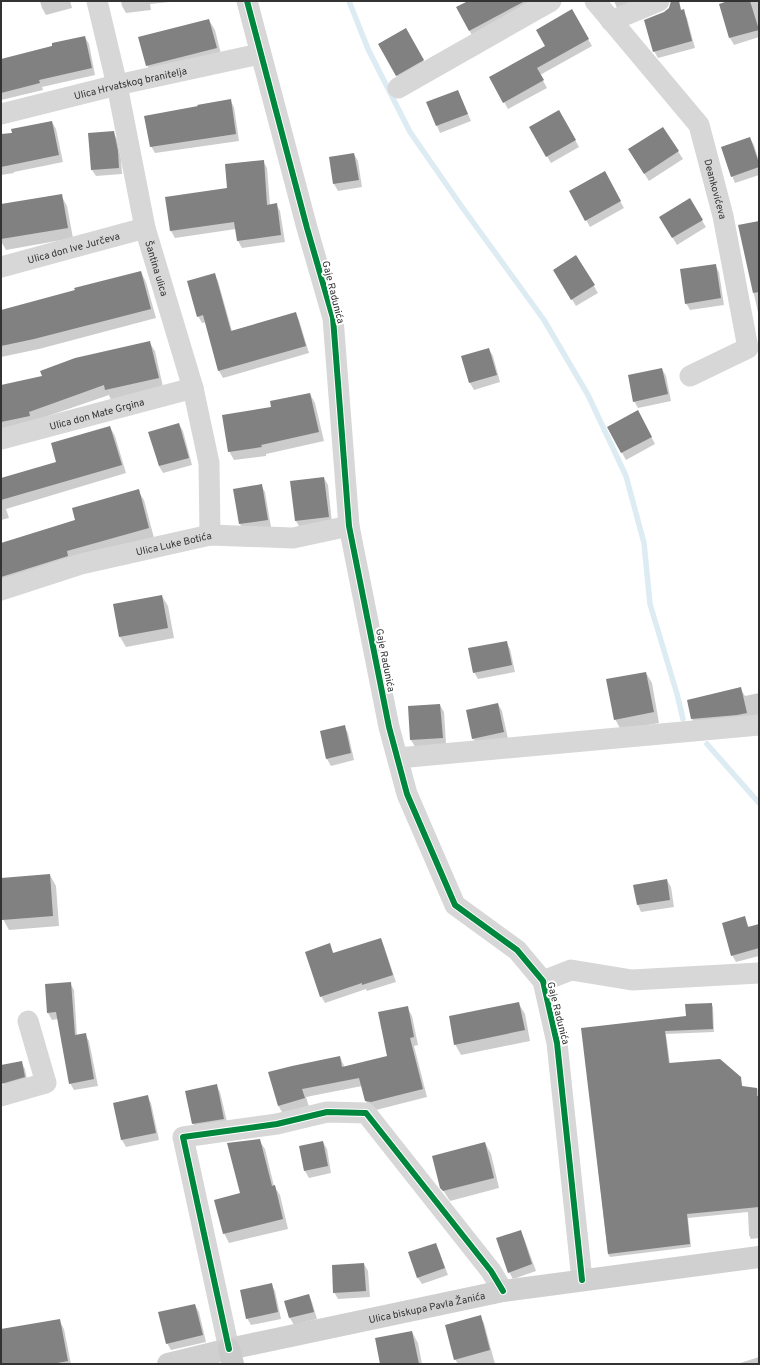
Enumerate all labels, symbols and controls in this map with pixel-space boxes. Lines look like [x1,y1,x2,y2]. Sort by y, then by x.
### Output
street label: Ulica Hrvatskog branitelja [73,65,188,104]
street label: Deankovićeva [700,158,728,220]
street label: Ulica don Ive Jurčeva [26,230,121,268]
street label: Šantina ulica [141,239,170,298]
street label: Gaje Radunića [318,260,347,325]
street label: Ulica don Mate Grgina [48,396,146,434]
street label: Ulica Luke Botića [135,530,213,559]
street label: Gaje Radunića [372,627,397,693]
street label: Gaje Radunića [543,981,572,1046]
street label: Ulica biskupa Pavla Žanića [368,1290,487,1327]

